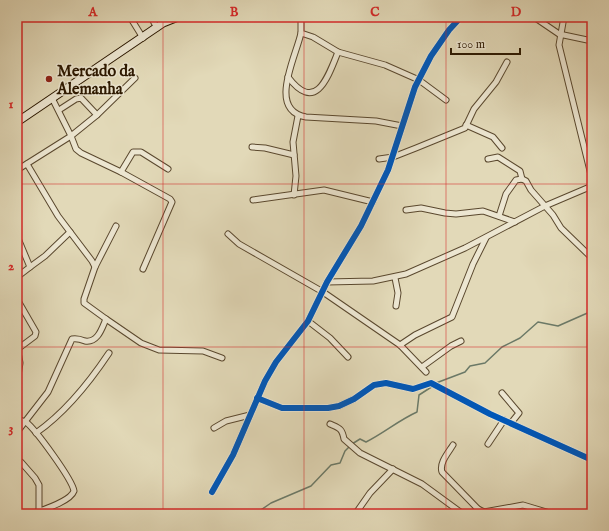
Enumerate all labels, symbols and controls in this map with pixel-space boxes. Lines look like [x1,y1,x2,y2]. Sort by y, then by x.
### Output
text: A [88,4,99,21]
text: B [230,4,239,21]
text: C [370,4,380,21]
text: D [511,4,522,21]
scale bar [451,30,520,56]
text: 100 m [457,37,485,52]
place label: Mercado da Alemanha [56,62,136,100]
marker: Mercado da Alemanha [44,74,54,84]
text: 1 [9,96,14,113]
text: 2 [8,258,14,275]
text: 3 [9,420,14,437]

